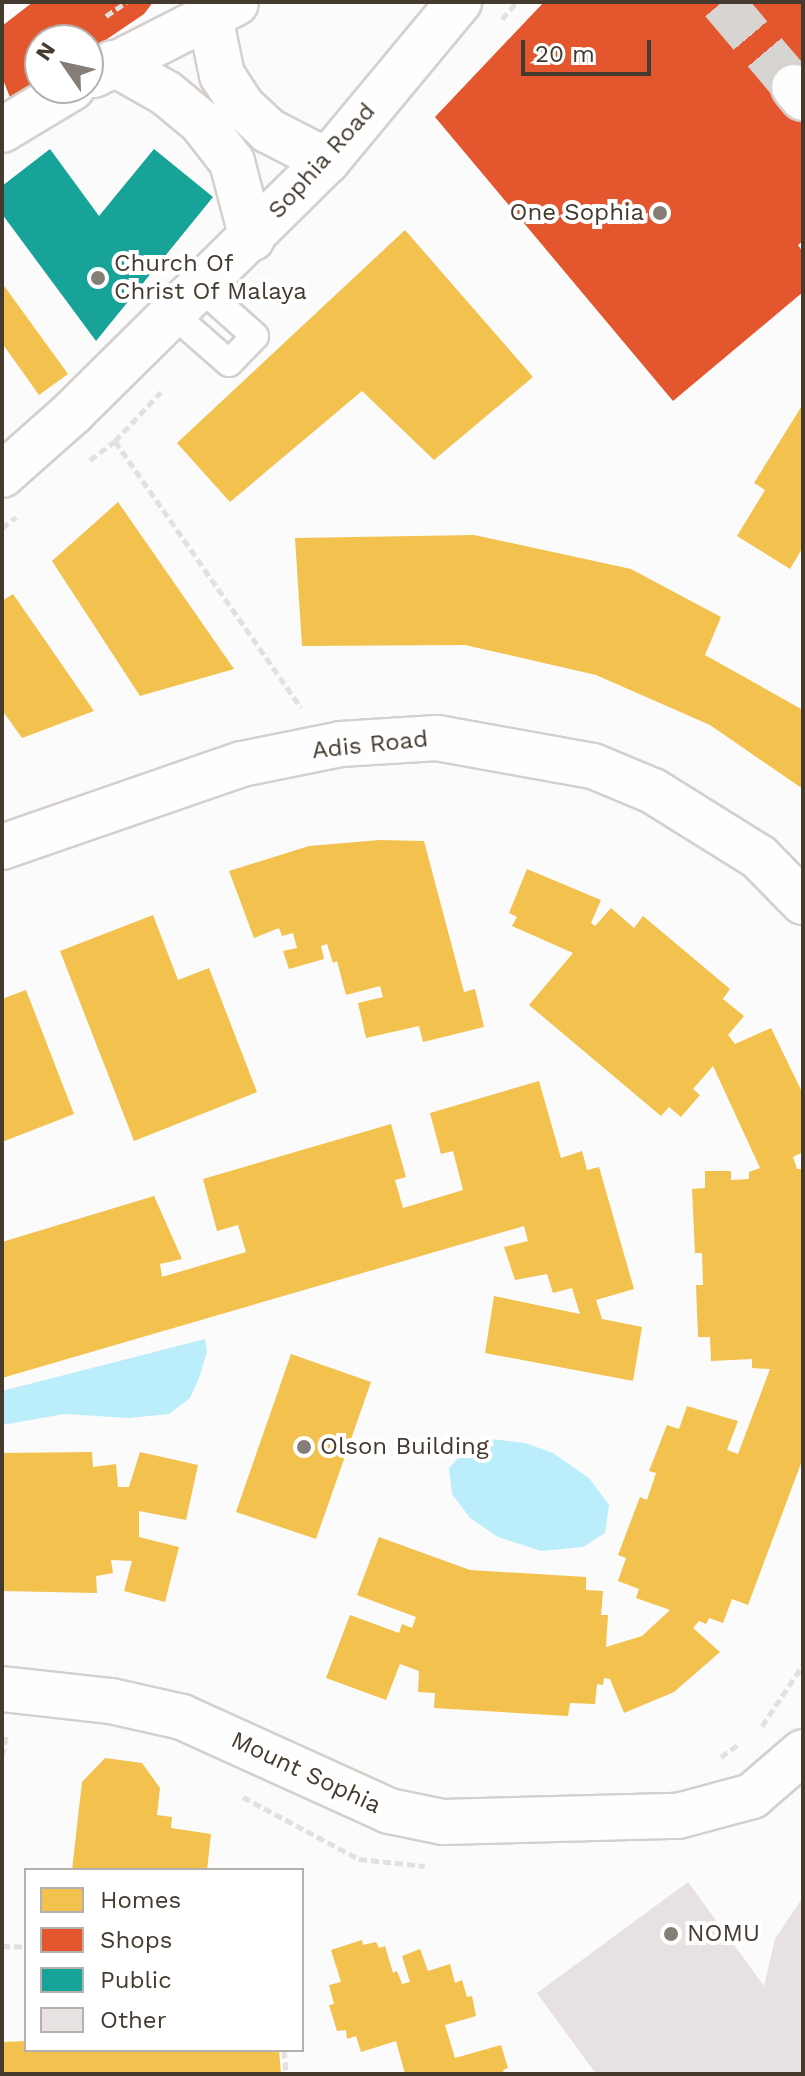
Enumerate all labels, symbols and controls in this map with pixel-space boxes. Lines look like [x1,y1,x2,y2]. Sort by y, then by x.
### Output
north arrow [24,24,104,104]
scale bar [525,24,655,74]
text: N [30,38,60,65]
text: 20 m [535,40,595,68]
street label: Sophia Road [262,97,382,225]
place label: One Sophia [510,199,644,227]
marker: One Sophia [651,204,669,222]
place label: Church Of Christ Of Malaya [114,250,308,306]
marker: Church Of Christ Of Malaya [89,269,107,287]
street label: Adis Road [311,725,429,765]
place label: Olson Building [320,1433,489,1461]
marker: Olson Building [295,1438,313,1456]
street label: Mount Sophia [226,1726,386,1820]
legend [24,1868,304,2052]
text: Homes [100,1886,181,1914]
place label: NOMU [687,1920,760,1948]
marker: NOMU [662,1925,680,1943]
text: Shops [100,1926,172,1954]
text: Public [100,1966,172,1994]
text: Other [100,2006,167,2034]

